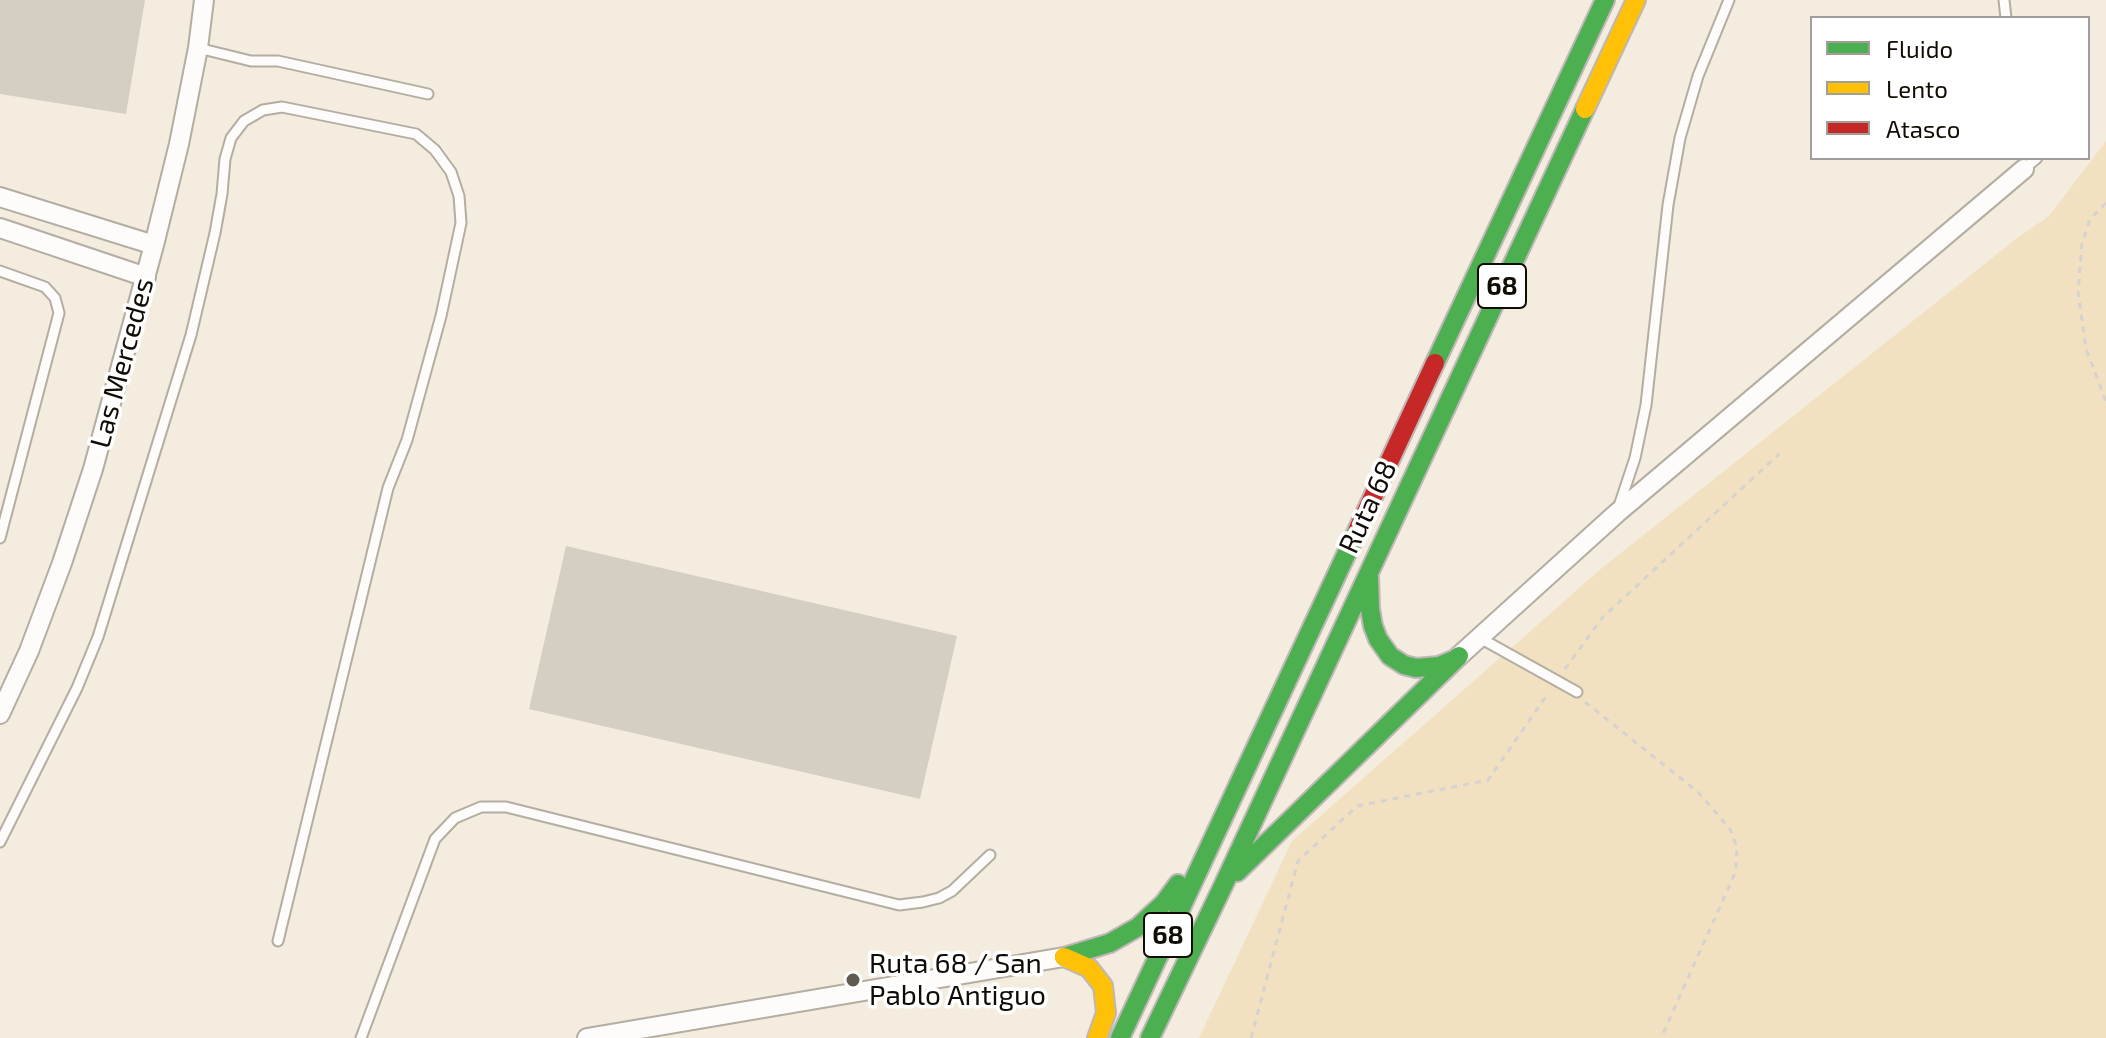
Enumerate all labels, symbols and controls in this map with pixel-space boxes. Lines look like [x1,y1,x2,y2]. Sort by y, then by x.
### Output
legend [1810,16,2090,160]
text: Fluido [1886,34,1953,63]
text: Lento [1886,74,1948,103]
text: Atasco [1886,114,1960,143]
road number: 68 [1478,264,1526,308]
street label: Las Mercedes [83,274,161,452]
street label: Ruta 68 [1332,455,1404,559]
road number: 68 [1144,913,1192,957]
place label: Ruta 68 / San Pablo Antiguo [869,947,1046,1013]
marker: Ruta 68 / San Pablo Antiguo [844,971,862,989]

